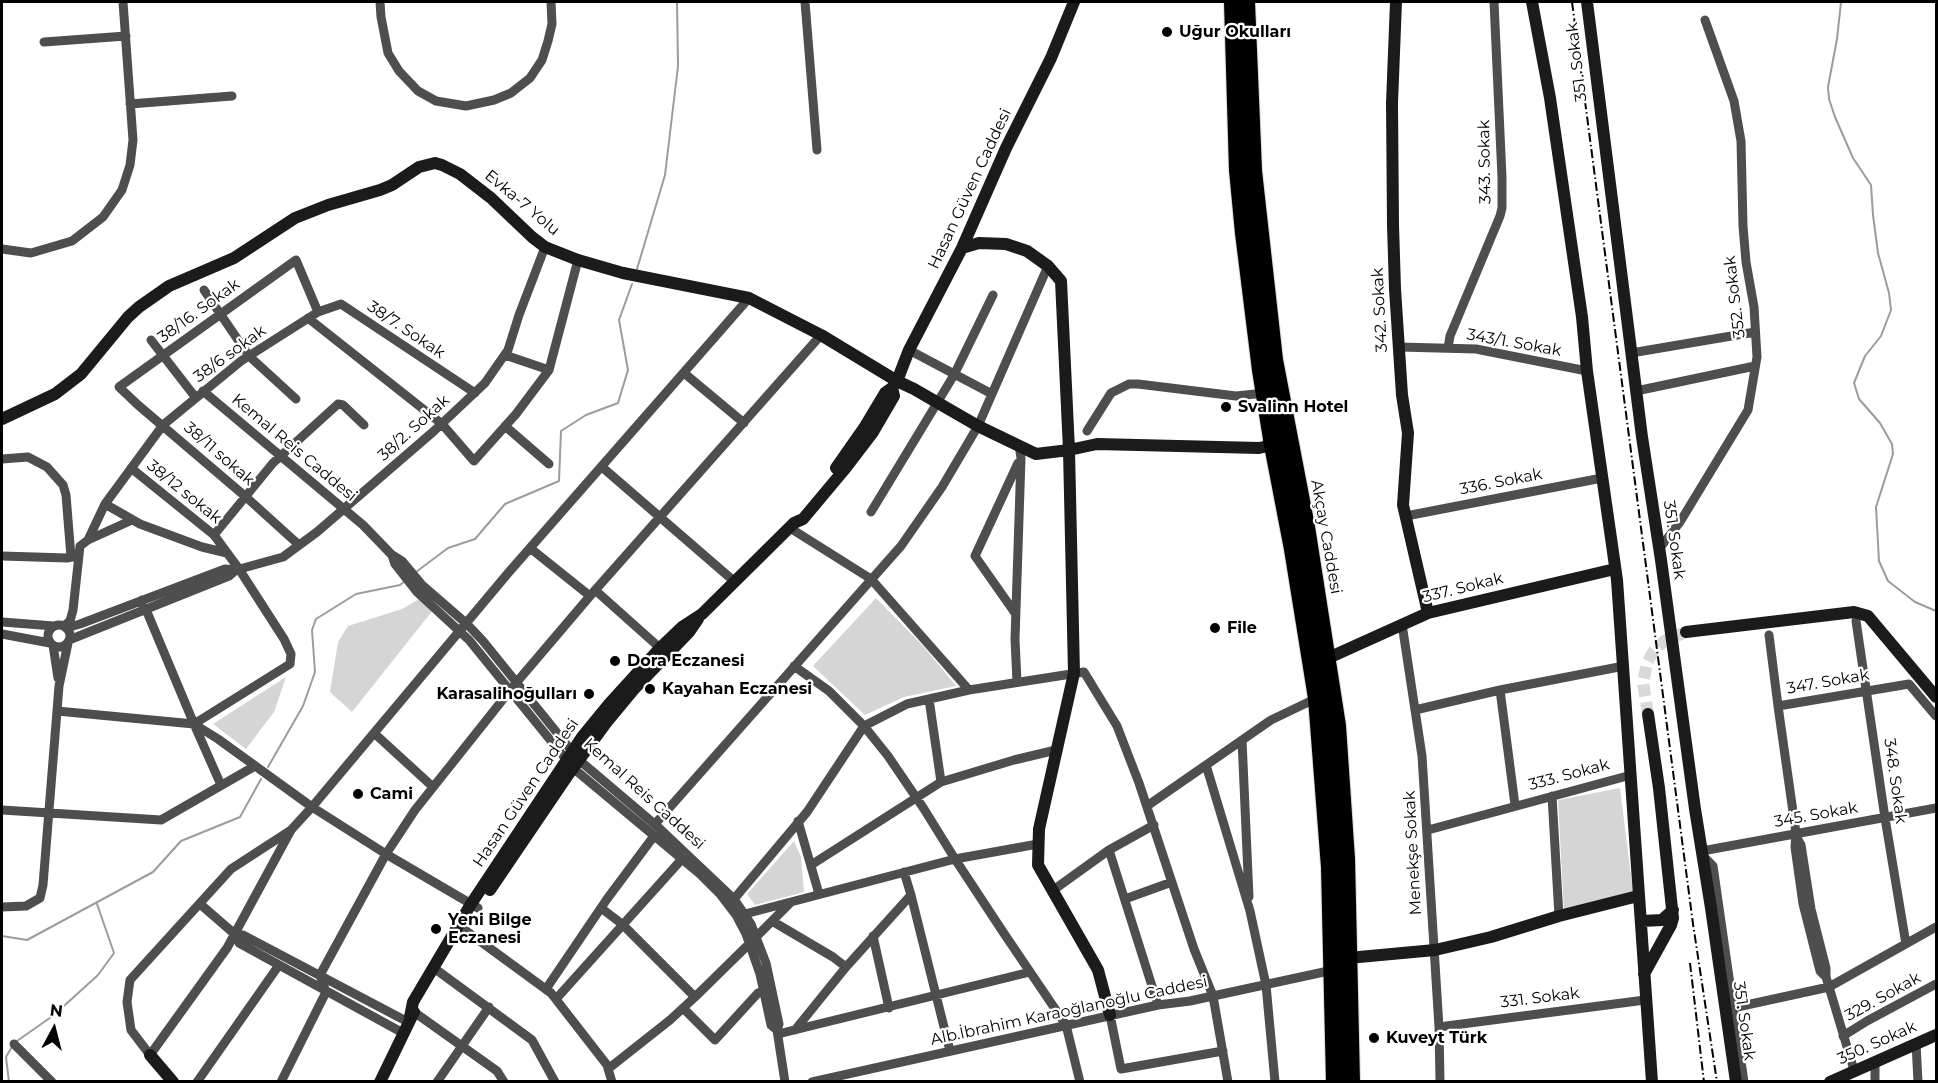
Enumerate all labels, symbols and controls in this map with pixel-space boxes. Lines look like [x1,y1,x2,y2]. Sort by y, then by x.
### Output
street label: 351. Sokak [1563,21,1591,103]
place label: Uğur Okulları [1179,22,1291,42]
marker: Uğur Okulları [1160,25,1174,39]
street label: Hasan Güven Caddesi [924,106,1016,272]
street label: 343. Sokak [1475,120,1495,204]
street label: Evka-7 Yolu [481,166,563,240]
street label: 352. Sokak [1720,255,1750,339]
street label: 342. Sokak [1368,267,1392,353]
street label: 38/16. Sokak [154,275,244,347]
street label: 38/7. Sokak [364,297,448,363]
street label: 38/6 sokak [190,321,270,387]
street label: 343/1. Sokak [1465,325,1563,361]
street label: Kemal Reis Caddesi [228,390,360,506]
street label: 38/2. Sokak [374,391,454,465]
place label: Svalinn Hotel [1238,397,1348,417]
marker: Svalinn Hotel [1219,400,1233,414]
street label: 38/11 sokak [180,418,258,490]
street label: 38/12 sokak [143,456,225,528]
street label: 336. Sokak [1458,465,1544,499]
street label: Akçay Caddesi [1306,478,1346,596]
street label: 351. Sokak [1659,499,1689,581]
street label: 337. Sokak [1421,569,1505,607]
place label: File [1227,618,1257,638]
marker: File [1208,621,1222,635]
place label: Dora Eczanesi [627,651,745,671]
marker: Dora Eczanesi [608,654,622,668]
street label: 347. Sokak [1785,665,1871,699]
place label: Kayahan Eczanesi [662,679,812,699]
marker: Kayahan Eczanesi [643,682,657,696]
place label: Karasalihoğulları [436,684,577,704]
marker: Karasalihoğulları [582,687,596,701]
street label: Hasan Güven Caddesi [469,715,583,871]
street label: Kemal Reis Caddesi [579,734,709,854]
street label: 348. Sokak [1880,737,1910,825]
street label: 333. Sokak [1527,755,1611,795]
place label: Cami [370,784,413,804]
marker: Cami [351,787,365,801]
street label: Menekşe Sokak [1400,790,1426,916]
street label: 345. Sokak [1773,798,1859,832]
place label: Yeni Bilge Eczanesi [448,910,532,948]
marker: Yeni Bilge Eczanesi [429,922,443,936]
street label: 329. Sokak [1842,968,1924,1026]
street label: Alb.İbrahim Karaoğlanoğlu Caddesi [929,972,1209,1050]
street label: 351. Sokak [1729,980,1759,1062]
street label: 331. Sokak [1499,984,1581,1012]
north arrow [24,999,84,1059]
text: N [49,1000,64,1021]
street label: 350. Sokak [1835,1017,1919,1069]
place label: Kuveyt Türk [1386,1028,1487,1048]
marker: Kuveyt Türk [1367,1031,1381,1045]

